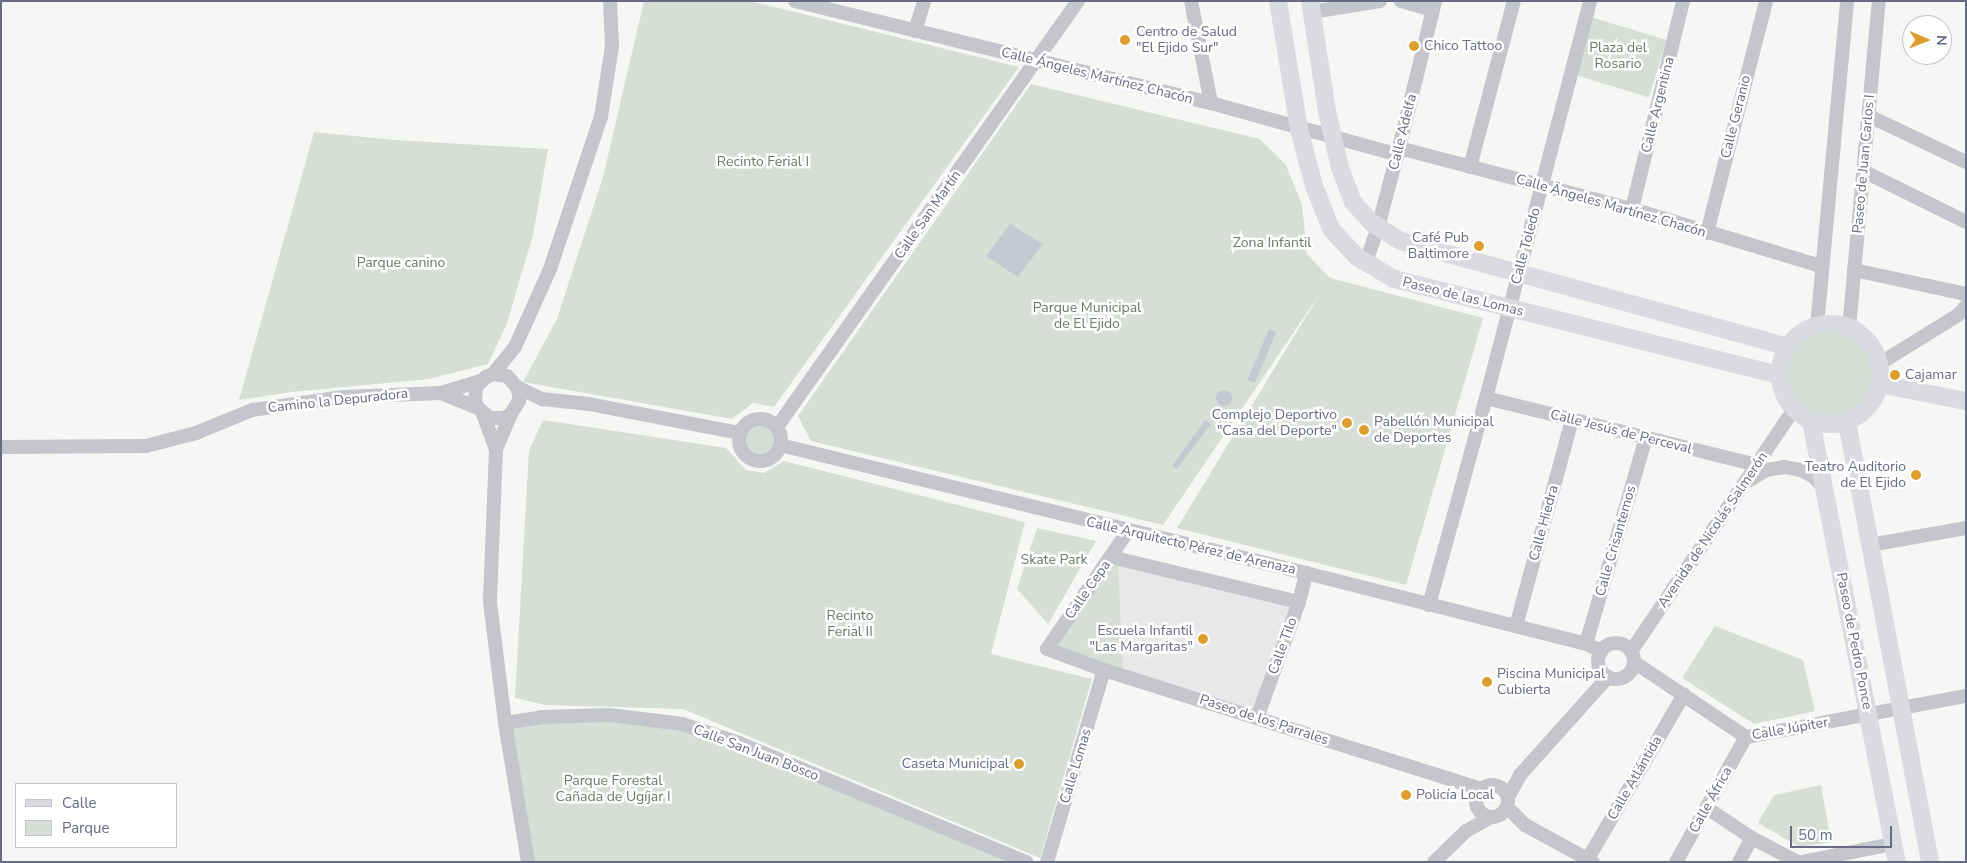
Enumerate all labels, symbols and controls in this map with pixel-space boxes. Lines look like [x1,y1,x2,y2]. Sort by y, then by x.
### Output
north arrow [1902,15,1952,65]
place label: Centro de Salud "El Ejido Sur" [1136,24,1237,56]
marker: Centro de Salud "El Ejido Sur" [1118,33,1132,47]
text: N [1932,35,1951,46]
place label: Chico Tattoo [1424,38,1502,54]
marker: Chico Tattoo [1408,40,1420,52]
park label: Plaza del Rosario [1589,40,1647,72]
street label: Calle Ángeles Martínez Chacón [1000,44,1194,108]
street label: Calle Argentina [1638,55,1678,155]
street label: Calle Geranio [1718,74,1754,160]
street label: Calle Adelfa [1385,92,1421,172]
street label: Paseo de Juan Carlos I [1850,94,1878,234]
park label: Recinto Ferial I [717,154,809,170]
street label: Calle San Martín [891,167,965,263]
street label: Calle Ängeles Martínez Chacón [1514,171,1708,241]
street label: Calle Toledo [1508,206,1544,286]
place label: Café Pub Baltimore [1408,230,1469,262]
park label: Zona Infantil [1233,235,1311,251]
marker: Café Pub Baltimore [1473,240,1485,252]
park label: Parque canino [357,255,445,271]
street label: Paseo de las Lomas [1401,274,1525,320]
park label: Parque Municipal de El Ejido [1033,300,1141,332]
place label: Cajamar [1905,367,1957,383]
marker: Cajamar [1889,369,1901,381]
street label: Camino la Depuradora [267,385,409,417]
street label: Calle Jesús de Perceval [1549,406,1693,458]
place label: Complejo Deportivo "Casa del Deporte" [1212,407,1337,440]
place label: Pabellón Municipal de Deportes [1374,414,1494,447]
marker: Complejo Deportivo "Casa del Deporte" [1341,417,1353,429]
marker: Pabellón Municipal de Deportes [1358,424,1370,436]
street label: Avenida de Nicolás Salmerón [1655,449,1771,611]
place label: Teatro Auditorio de El Ejido [1804,459,1906,492]
marker: Teatro Auditorio de El Ejido [1910,469,1922,481]
street label: Calle Hiedra [1526,483,1562,563]
street label: Calle Crisantemos [1592,484,1640,598]
street label: Calle Arquitecto Pérez de Arenaza [1085,514,1297,578]
park label: Skate Park [1021,552,1087,568]
street label: Calle Cepa [1062,557,1114,623]
street label: Paseo de Pedro Ponce [1832,571,1876,711]
park label: Recinto Ferial II [827,608,873,640]
street label: Calle Tilo [1265,615,1301,677]
place label: Escuela Infantil "Las Margaritas" [1089,623,1193,656]
marker: Escuela Infantil "Las Margaritas" [1197,633,1209,645]
place label: Piscina Municipal Cubierta [1497,666,1605,699]
marker: Piscina Municipal Cubierta [1481,676,1493,688]
street label: Paseo de los Parrales [1197,691,1331,749]
street label: Calle Júpiter [1751,714,1829,744]
street label: Calle San Juan Bosco [691,721,821,785]
street label: Calle Lomas [1057,727,1095,805]
street label: Calle Atlántida [1604,733,1666,823]
place label: Caseta Municipal [902,756,1009,772]
marker: Caseta Municipal [1013,758,1025,770]
street label: Calle África [1686,764,1736,836]
park label: Parque Forestal Cañada de Ugíjar I [556,773,670,806]
legend [15,783,178,848]
place label: Policía Local [1416,787,1494,803]
marker: Policía Local [1400,789,1412,801]
text: Calle [62,793,97,813]
scale bar [1792,816,1894,848]
text: Parque [62,818,110,838]
text: 50 m [1798,825,1833,845]

